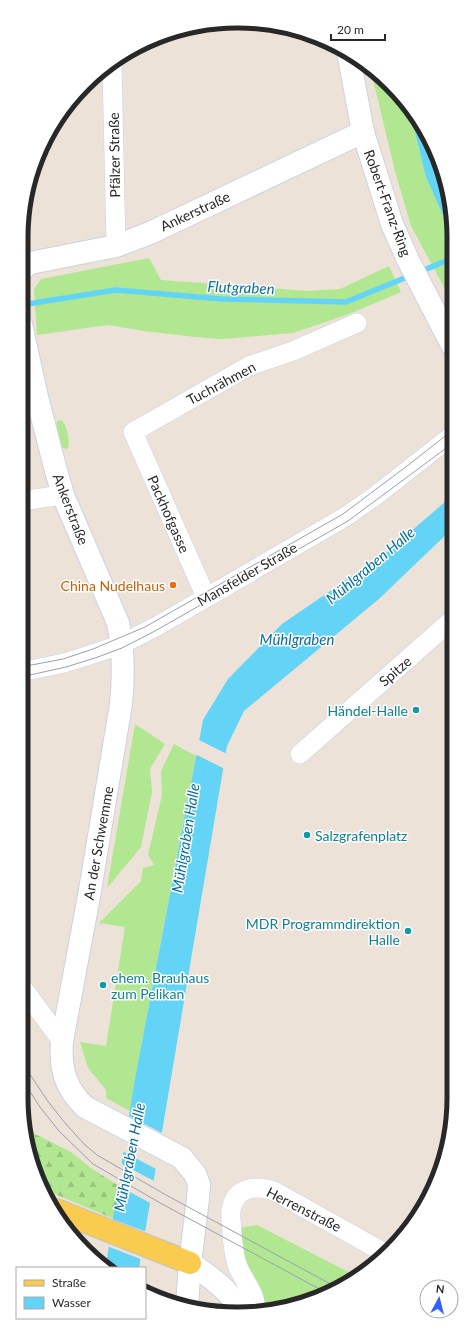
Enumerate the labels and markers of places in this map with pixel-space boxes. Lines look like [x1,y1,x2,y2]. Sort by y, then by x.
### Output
place label: China Nudelhaus [61,577,165,594]
marker: China Nudelhaus [168,580,178,590]
place label: Händel-Halle [328,702,408,719]
marker: Händel-Halle [411,705,421,715]
place label: Salzgrafenplatz [315,827,407,844]
marker: Salzgrafenplatz [302,830,312,840]
place label: MDR Programmdirektion Halle [246,915,400,948]
marker: MDR Programmdirektion Halle [403,926,413,936]
place label: ehem. Brauhaus zum Pelikan [111,969,209,1002]
marker: ehem. Brauhaus zum Pelikan [98,980,108,990]

